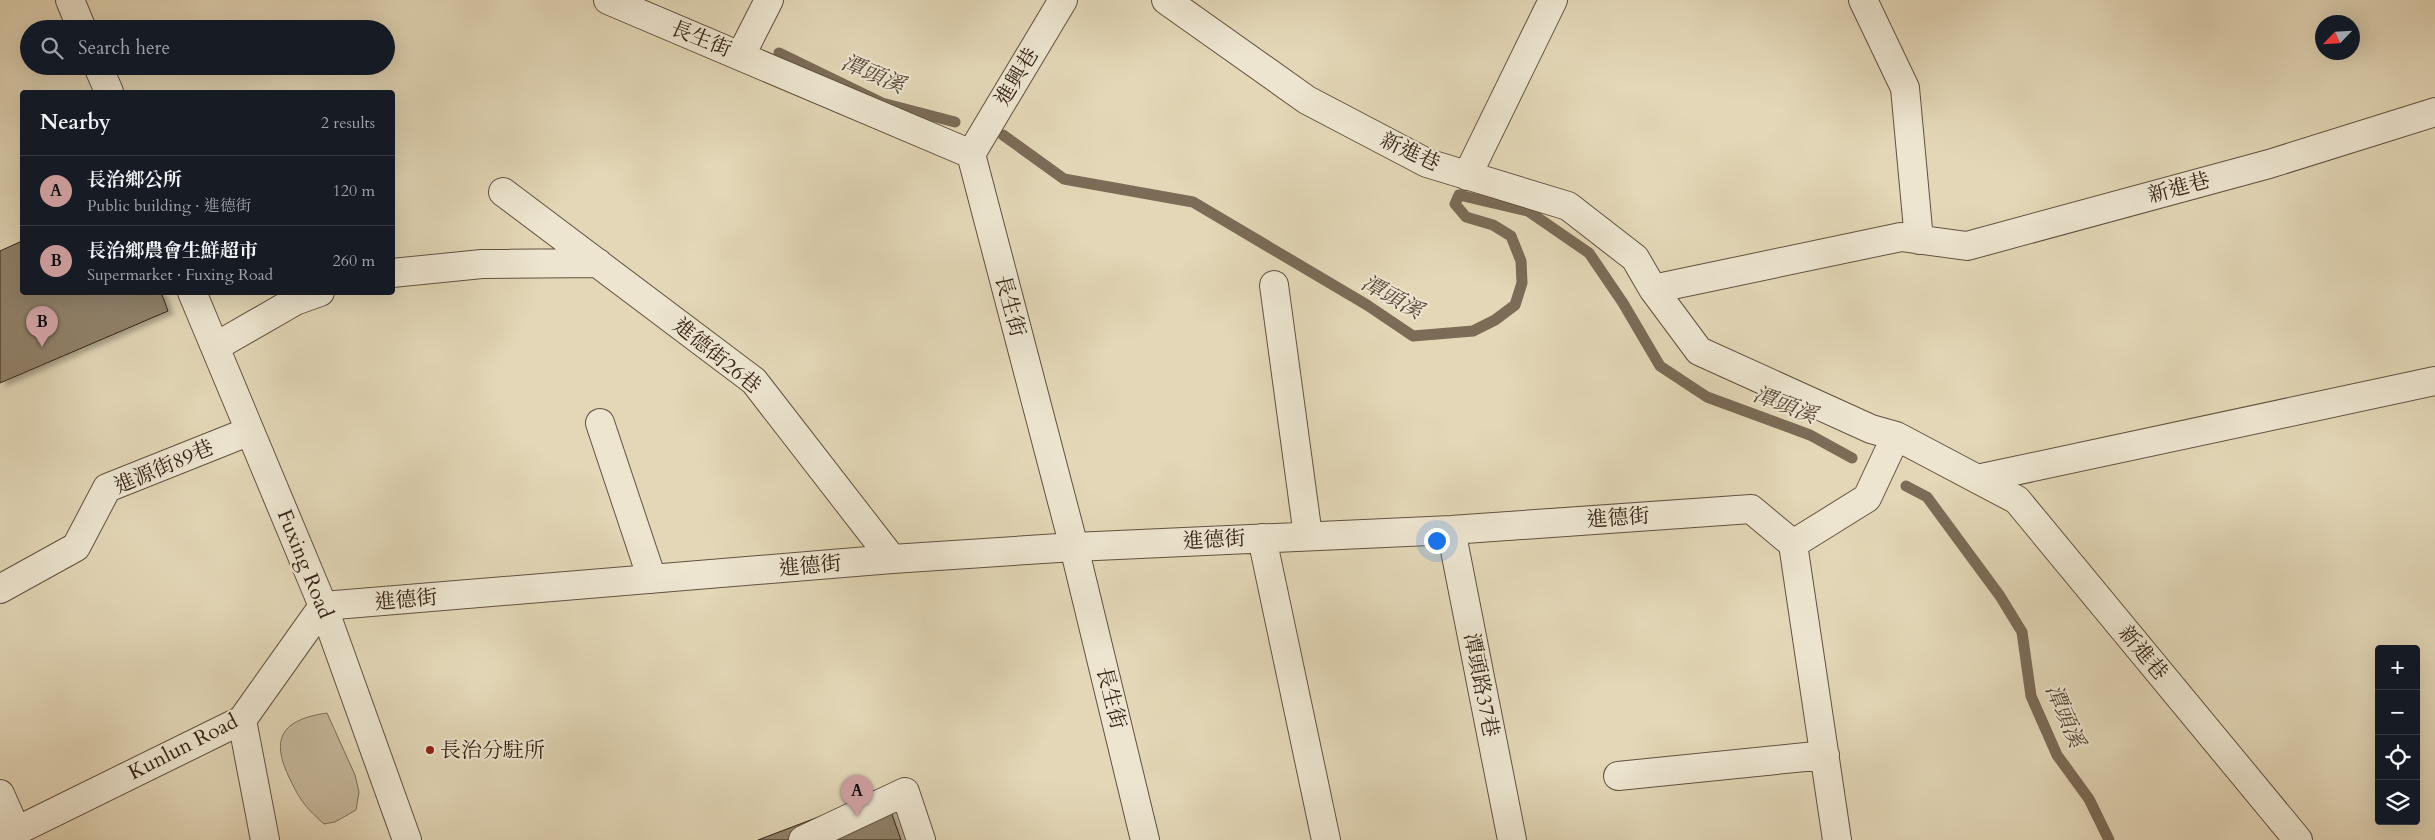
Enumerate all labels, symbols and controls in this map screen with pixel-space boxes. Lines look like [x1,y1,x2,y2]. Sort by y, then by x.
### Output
street label: 長生街 [666,14,736,64]
north arrow [2315,15,2360,60]
search box [20,20,395,75]
icon: search [38,34,66,62]
text: Search here [78,35,170,61]
street label: 進興巷 [988,43,1046,111]
water label: 潭頭溪 [837,47,911,101]
text: Nearby [40,108,111,137]
text: 2 results [321,112,375,134]
street label: 新進巷 [1375,126,1445,178]
street label: 新進巷 [2145,166,2213,210]
text: 長治鄉公所 [87,167,182,193]
text: A [50,180,62,202]
text: 120 m [333,180,375,202]
text: Public building · 進德街 [87,195,252,217]
text: 長治鄉農會生鮮超市 [87,238,258,264]
text: B [50,250,62,272]
text: 260 m [333,250,375,272]
text: Supermarket · Fuxing Road [87,264,273,286]
water label: 潭頭溪 [1356,268,1430,327]
street label: 長生街 [988,272,1032,340]
pin: B [26,306,58,347]
street label: 進德街26巷 [667,312,767,400]
water label: 潭頭溪 [1749,379,1823,432]
street label: 進源街89巷 [110,433,218,501]
street label: 進德街 [1586,501,1650,535]
street label: Fuxing Road [270,505,340,623]
street label: 進德街 [1182,524,1246,556]
your location [1424,528,1450,554]
street label: 進德街 [777,549,843,583]
street label: 進德街 [373,583,439,617]
street label: 新進巷 [2112,620,2174,686]
street label: 潭頭路37巷 [1457,630,1505,740]
map controls [2375,645,2420,825]
button: + [2375,645,2420,690]
street label: 長生街 [1089,664,1133,732]
water label: 潭頭溪 [2038,680,2092,754]
button: − [2375,690,2420,735]
street label: Kunlun Road [123,707,243,787]
button: locate [2375,735,2420,780]
place label: 長治分駐所 [440,736,545,765]
marker: 長治分駐所 [424,744,436,756]
pin: A [841,775,873,816]
button: layers [2375,780,2420,825]

